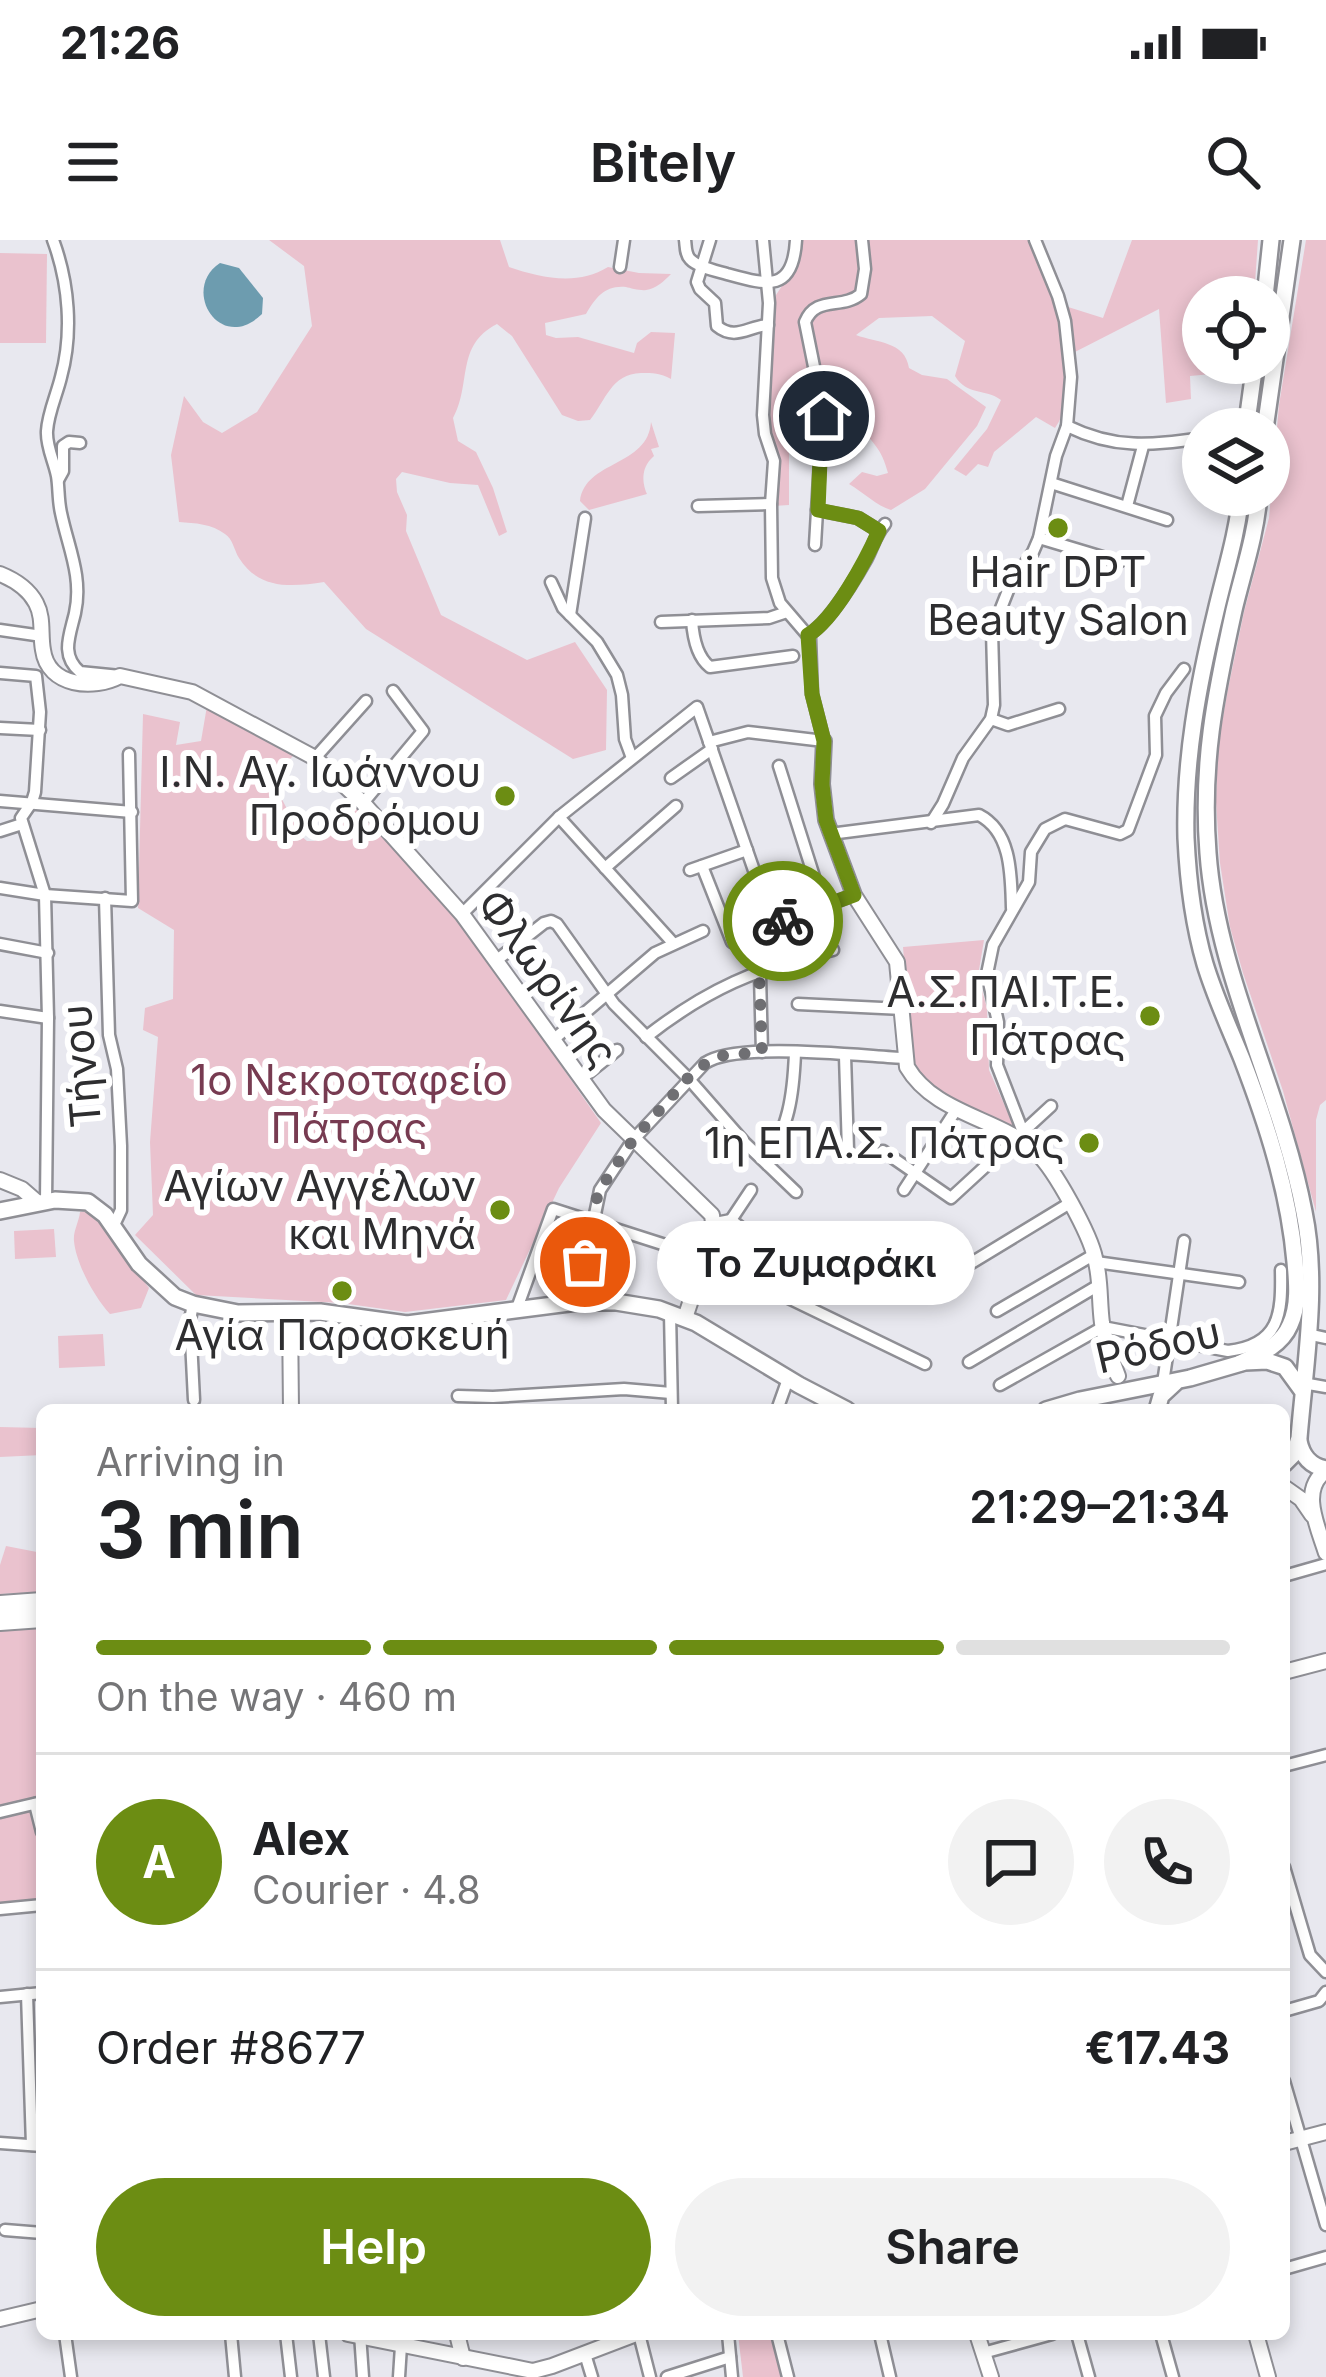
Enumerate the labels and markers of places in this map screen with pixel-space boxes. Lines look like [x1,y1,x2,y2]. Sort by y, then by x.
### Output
pin [773,365,875,467]
marker: Hair DPT Beauty Salon [1045,515,1071,541]
place label: Hair DPT Beauty Salon [927,546,1189,645]
place label: Ι.Ν. Αγ. Ιωάννου Προδρόμου [159,746,481,845]
marker: Ι.Ν. Αγ. Ιωάννου Προδρόμου [492,783,518,809]
place label: Α.Σ.ΠΑΙ.Τ.Ε. Πάτρας [887,966,1126,1065]
marker: Α.Σ.ΠΑΙ.Τ.Ε. Πάτρας [1137,1003,1163,1029]
place label: 1η ΕΠΑ.Σ. Πάτρας [704,1117,1065,1168]
marker: 1η ΕΠΑ.Σ. Πάτρας [1076,1130,1102,1156]
place label: Αγίων Αγγέλων και Μηνά [163,1160,476,1259]
marker: Αγίων Αγγέλων και Μηνά [487,1197,513,1223]
pin [534,1211,636,1313]
callout: Το Ζυμαράκι [657,1220,975,1304]
marker: Αγία Παρασκευή [329,1278,355,1304]
place label: Αγία Παρασκευή [175,1309,509,1360]

